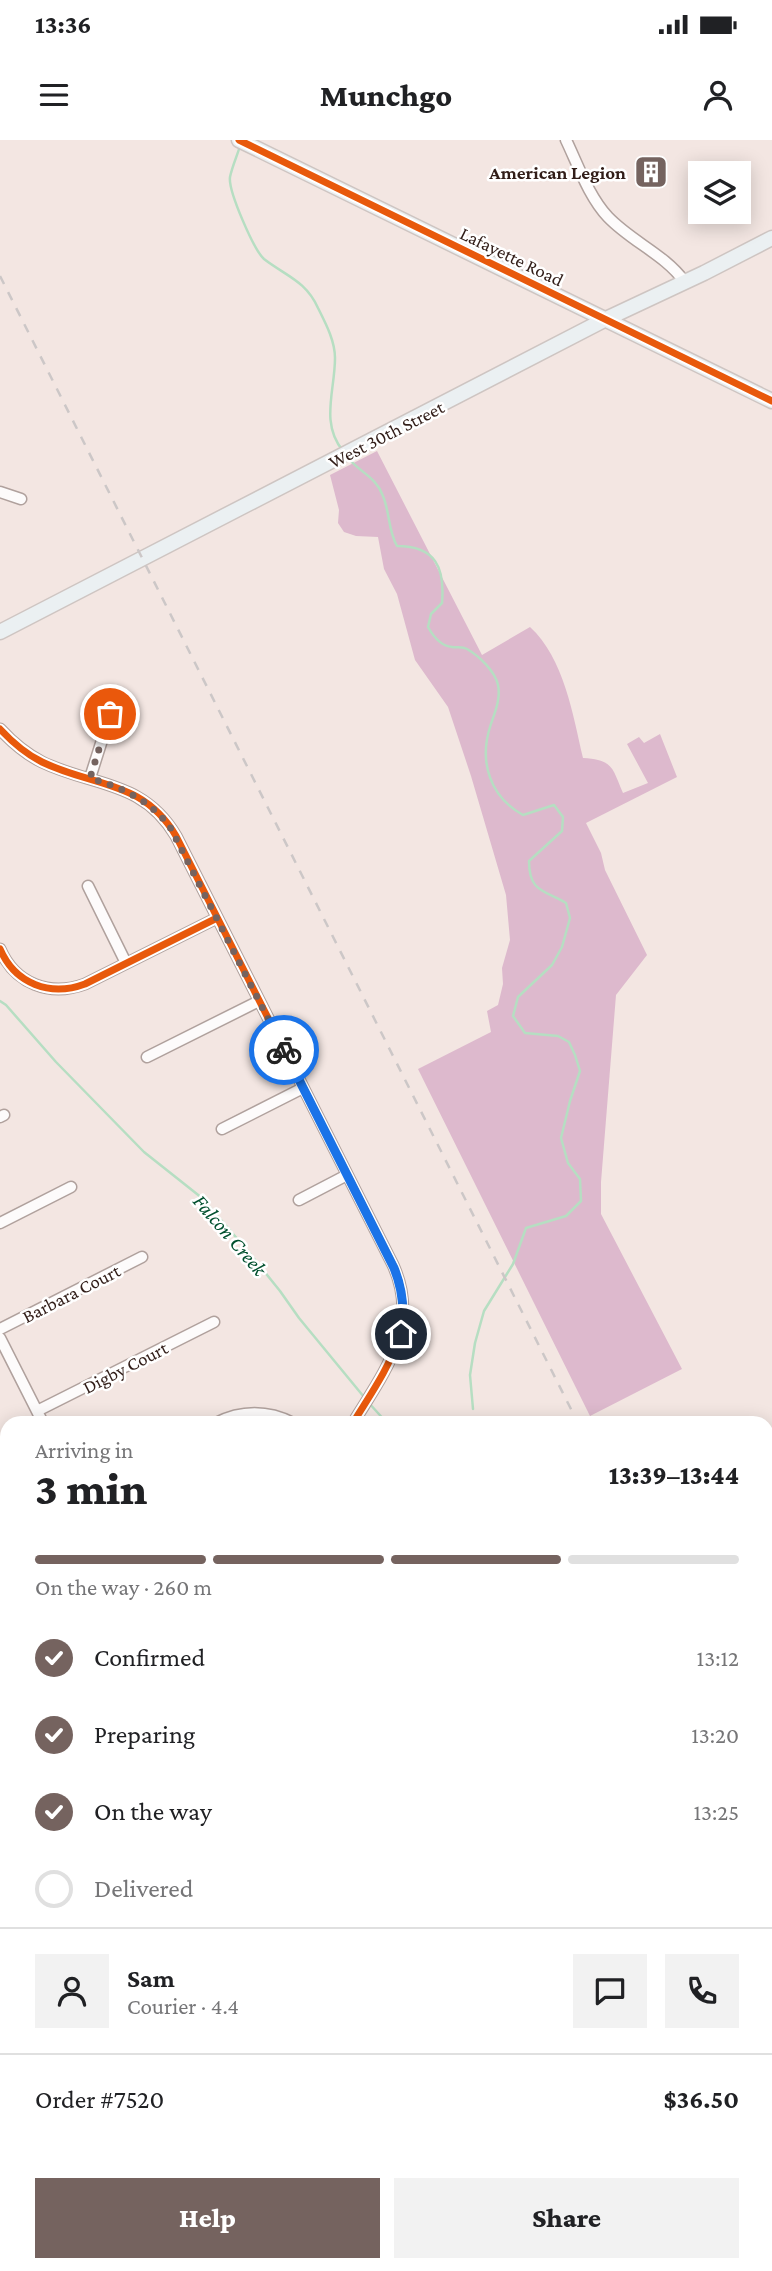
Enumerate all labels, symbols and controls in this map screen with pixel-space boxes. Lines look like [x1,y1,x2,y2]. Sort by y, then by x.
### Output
text: 13:36 [35,10,92,39]
icon: menu [35,76,73,114]
icon: person [699,76,737,114]
text: Munchgo [320,77,452,113]
building icon: American Legion [632,153,670,191]
map controls [688,161,751,224]
button: layers [688,161,751,224]
place label: American Legion [488,162,626,183]
street label: Lafayette Road [457,222,567,291]
street label: West 30th Street [325,396,448,473]
pin [80,684,140,744]
icon: bag [91,695,129,733]
courier [249,1015,319,1085]
icon: bike [265,1031,303,1069]
water label: Falcon Creek [188,1189,272,1281]
street label: Barbara Court [19,1260,124,1327]
pin [371,1304,431,1364]
icon: home [382,1315,420,1353]
street label: Digby Court [79,1337,172,1398]
text: Arriving in [35,1437,133,1463]
text: 13:39–13:44 [609,1461,739,1490]
text: 3 min [35,1463,147,1514]
text: On the way · 260 m [35,1574,212,1600]
icon: check [35,1639,73,1677]
text: Confirmed [94,1643,205,1672]
text: 13:12 [697,1645,739,1671]
icon: check [35,1716,73,1754]
text: Preparing [94,1720,195,1749]
text: 13:20 [691,1722,739,1748]
icon: check [35,1793,73,1831]
text: On the way [94,1797,212,1826]
text: 13:25 [693,1799,739,1825]
text: Delivered [94,1874,193,1903]
button: person [35,1954,109,2028]
button: chat [573,1954,647,2028]
button: phone [665,1954,739,2028]
text: Sam [127,1964,175,1993]
text: Courier · 4.4 [127,1993,239,2019]
text: Order #7520 [35,2085,164,2114]
text: $36.50 [664,2085,739,2114]
button: Help [35,2178,380,2258]
button: Share [394,2178,739,2258]

